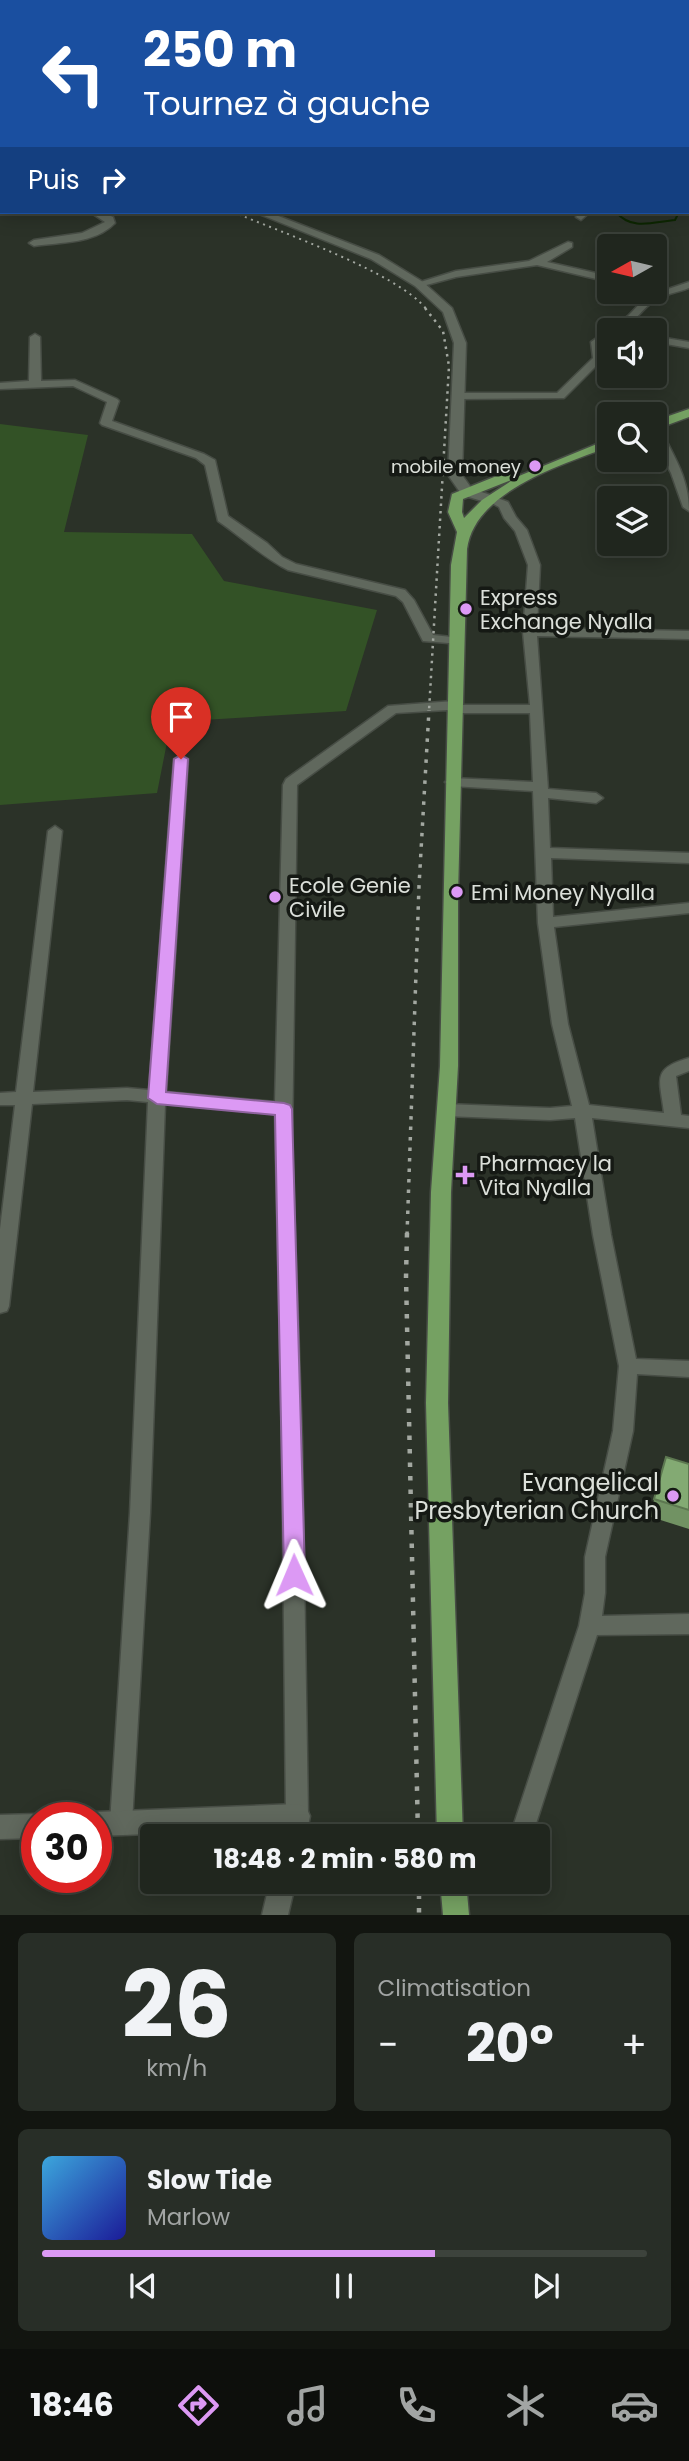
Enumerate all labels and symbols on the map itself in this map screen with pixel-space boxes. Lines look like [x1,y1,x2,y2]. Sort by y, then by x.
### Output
north arrow [597,234,667,304]
place label: mobile money [391,454,521,479]
marker: mobile money [527,458,543,474]
place label: Express Exchange Nyalla [480,583,653,636]
marker: Express Exchange Nyalla [458,601,474,617]
pin [151,687,211,759]
place label: Ecole Genie Civile [289,871,411,924]
place label: Emi Money Nyalla [471,878,655,907]
marker: Emi Money Nyalla [449,884,465,900]
marker: Ecole Genie Civile [267,889,283,905]
place label: Pharmacy la Vita Nyalla [479,1149,612,1202]
marker: Pharmacy la Vita Nyalla [457,1167,473,1183]
place label: Evangelical Presbyterian Church [414,1466,659,1527]
marker: Evangelical Presbyterian Church [665,1488,681,1504]
position arrow [257,1538,331,1612]
speed limit sign: 30 [21,1802,112,1893]

